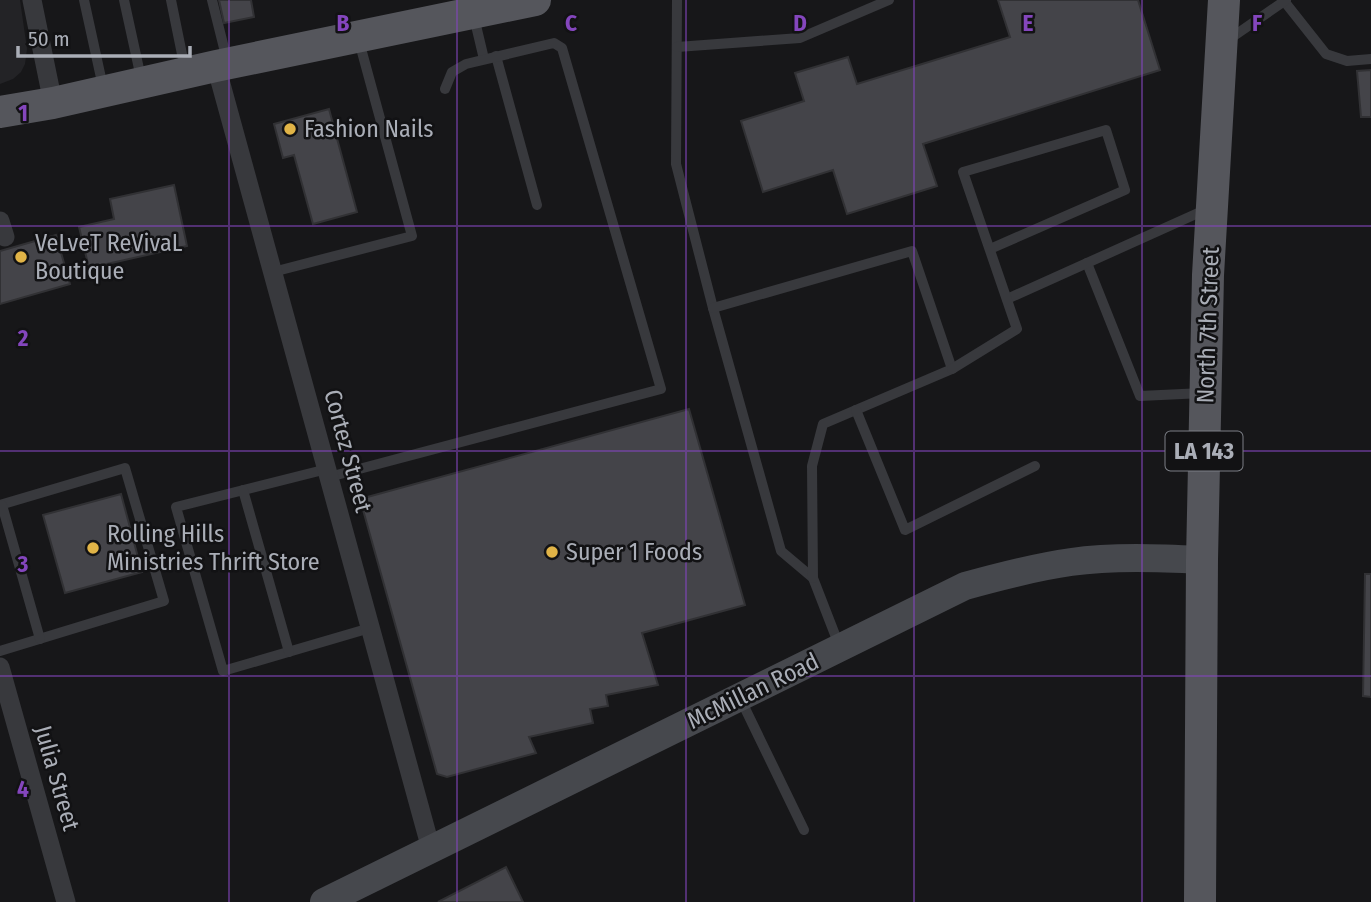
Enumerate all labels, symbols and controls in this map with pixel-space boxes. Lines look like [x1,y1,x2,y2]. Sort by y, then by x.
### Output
text: B [337,9,350,37]
text: C [565,9,577,37]
text: D [793,9,807,37]
text: E [1023,9,1034,37]
text: F [1252,9,1262,37]
scale bar [18,14,189,58]
text: 50 m [28,26,70,52]
text: 1 [18,99,28,127]
place label: Fashion Nails [304,115,433,143]
marker: Fashion Nails [282,121,298,137]
place label: VeLveT ReVivaL Boutique [35,229,183,285]
street label: North 7th Street [1191,246,1225,404]
marker: VeLveT ReVivaL Boutique [13,249,29,265]
text: 2 [17,324,29,352]
street label: Cortez Street [318,387,378,516]
road number: LA 143 [1166,432,1242,471]
place label: Rolling Hills Ministries Thrift Store [107,520,320,576]
place label: Super 1 Foods [566,538,702,566]
marker: Rolling Hills Ministries Thrift Store [85,540,101,556]
marker: Super 1 Foods [544,544,560,560]
text: 3 [17,550,29,578]
street label: McMillan Road [683,647,823,735]
street label: Julia Street [29,722,85,834]
text: 4 [17,775,29,803]

